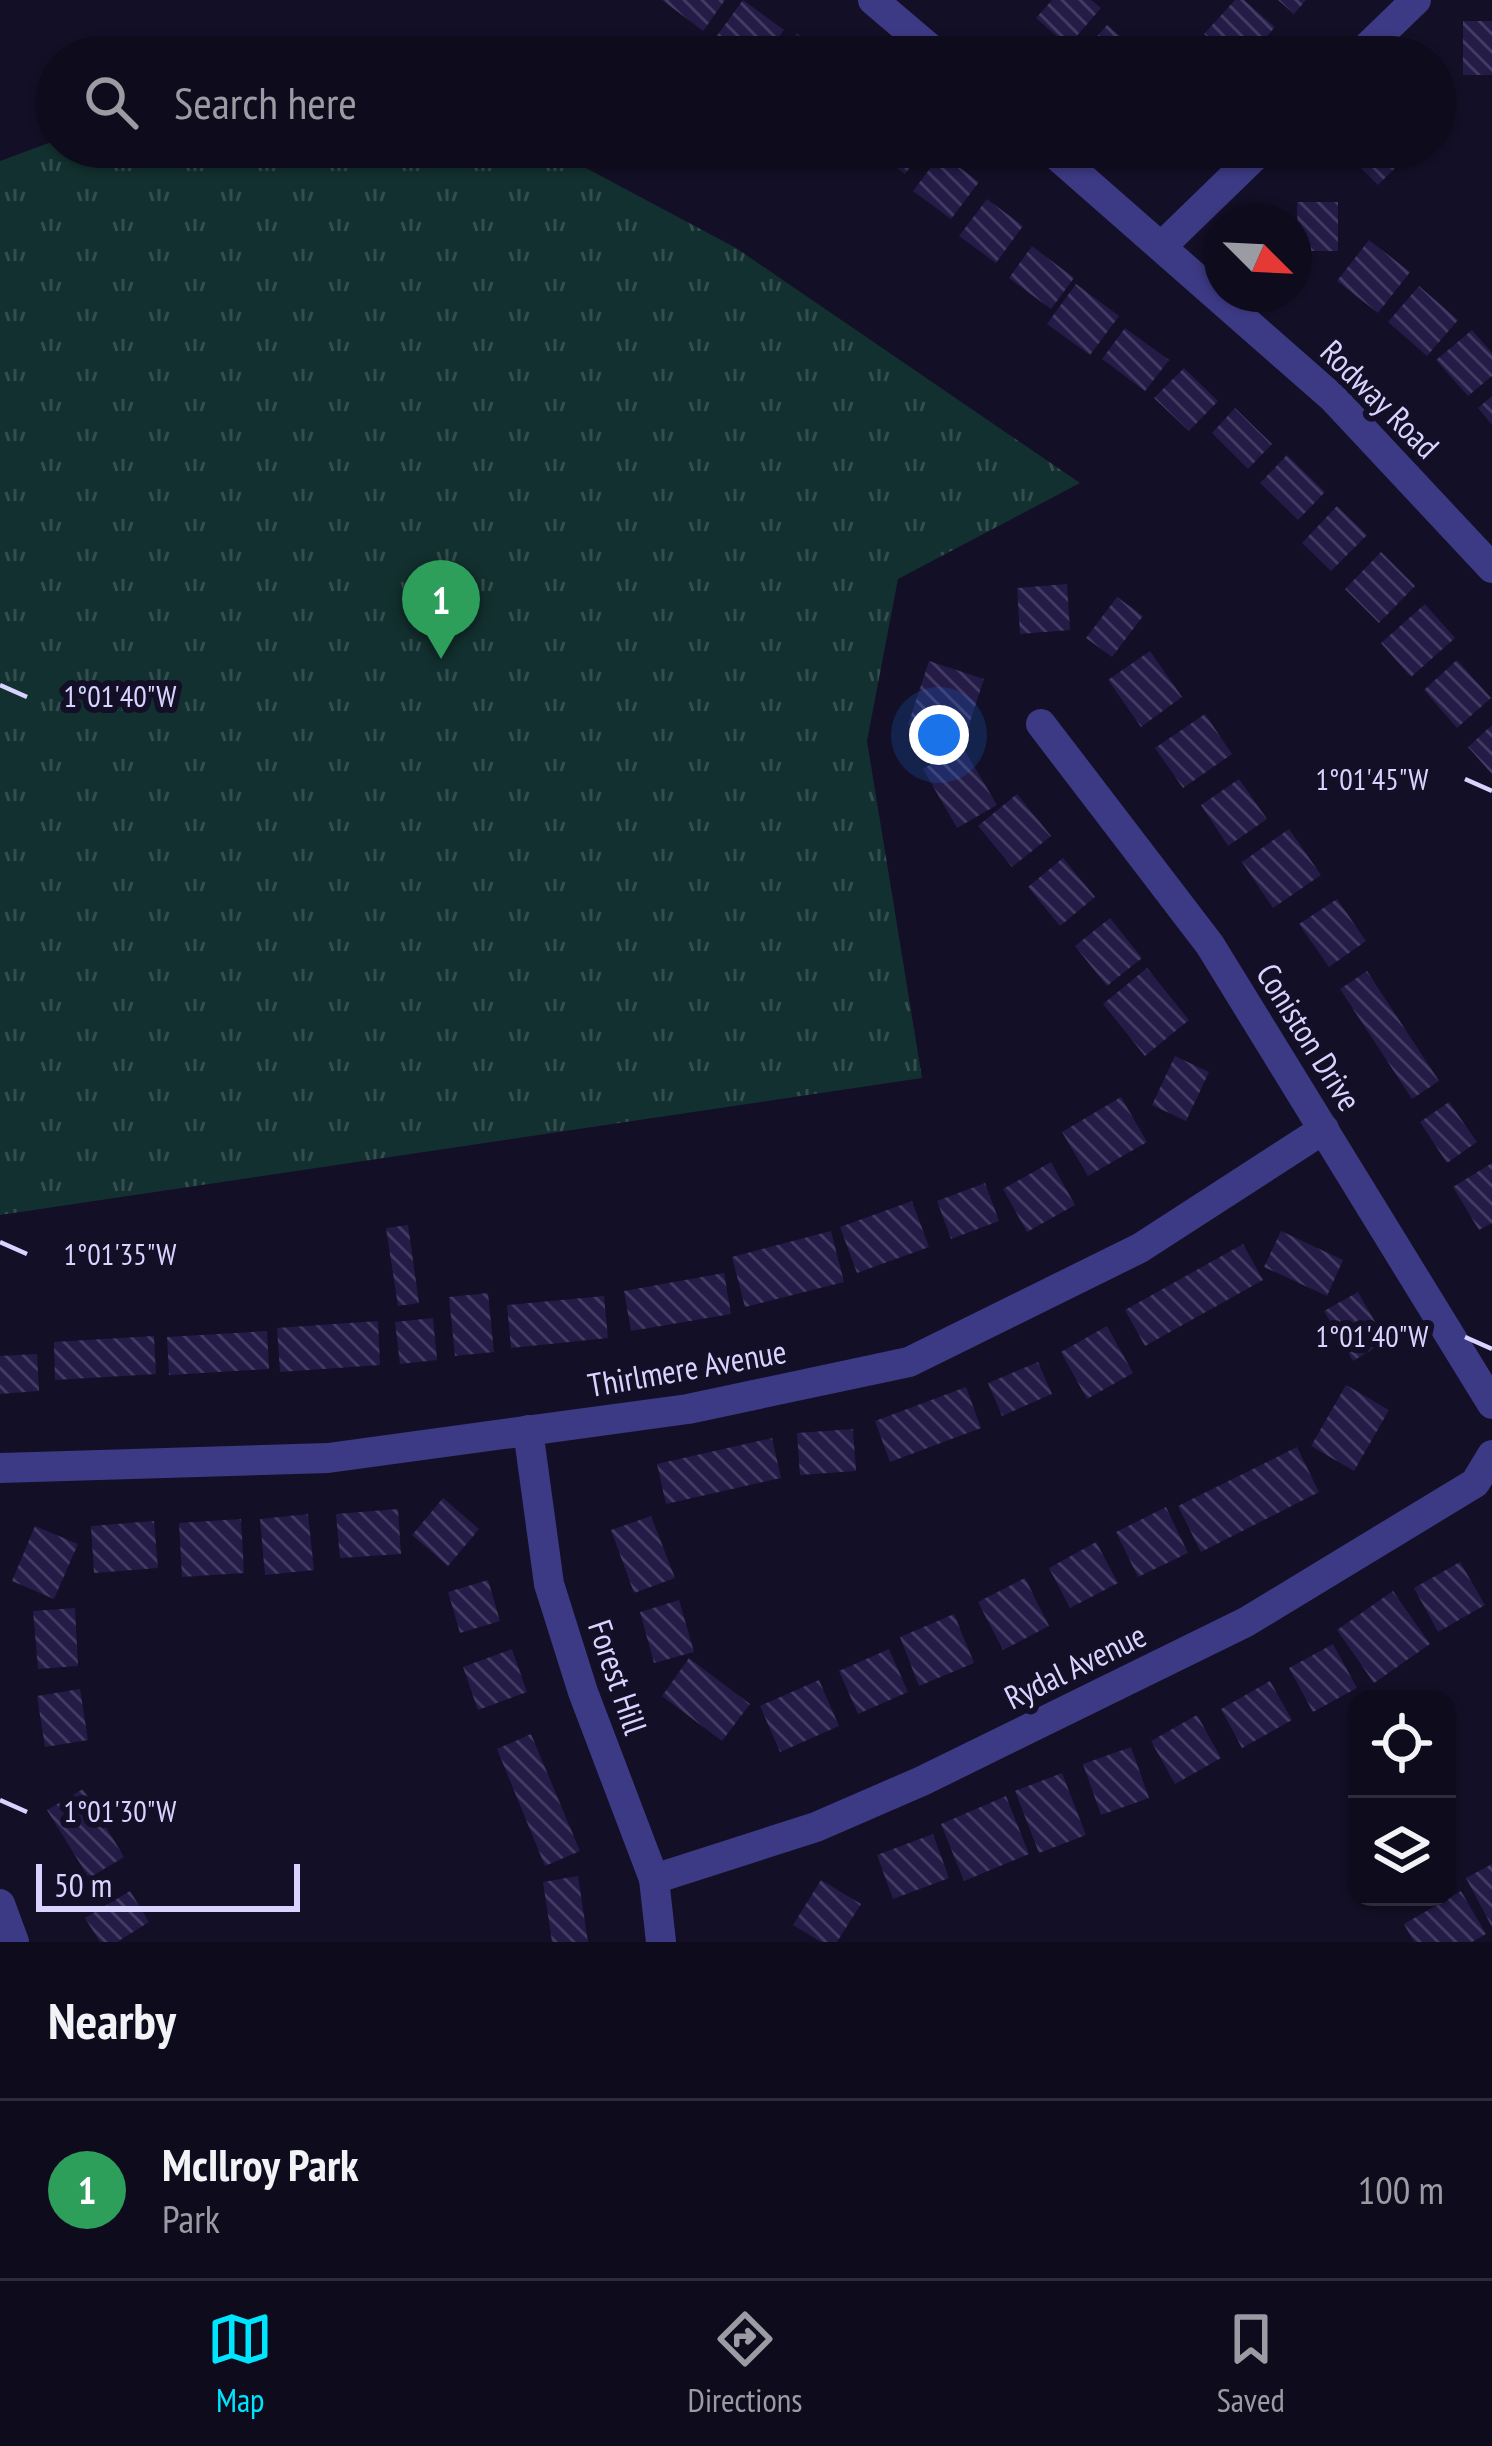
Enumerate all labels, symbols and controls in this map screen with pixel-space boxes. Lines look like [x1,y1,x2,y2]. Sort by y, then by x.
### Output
search box [36,36,1456,168]
icon: search [78,69,144,135]
text: Search here [174,73,357,131]
north arrow [1204,204,1312,312]
street label: Rodway Road [1312,330,1449,467]
pin: 1 [402,560,480,659]
text: 1°01'40"W [64,676,176,715]
your location [909,705,969,765]
text: 1°01'45"W [1316,759,1428,798]
street label: Coniston Drive [1247,955,1372,1118]
text: 1°01'35"W [64,1234,176,1273]
text: 1°01'40"W [1316,1316,1428,1355]
street label: Thirlmere Avenue [584,1329,789,1406]
street label: Rydal Avenue [997,1613,1153,1718]
street label: Forest Hill [579,1614,658,1740]
map controls [1348,1690,1456,1906]
button: locate [1348,1690,1456,1798]
text: 1°01'30"W [64,1791,176,1830]
button: layers [1348,1798,1456,1906]
scale bar [36,1858,300,1911]
text: 50 m [54,1863,112,1906]
text: Nearby [48,1987,176,2053]
text: McIlroy Park [162,2135,359,2193]
text: 1 [78,2164,96,2215]
text: 100 m [1358,2164,1444,2215]
text: Park [162,2193,220,2244]
tab: Map [207,2306,273,2421]
tab: Directions [688,2306,802,2421]
tab: Saved [1217,2306,1285,2421]

